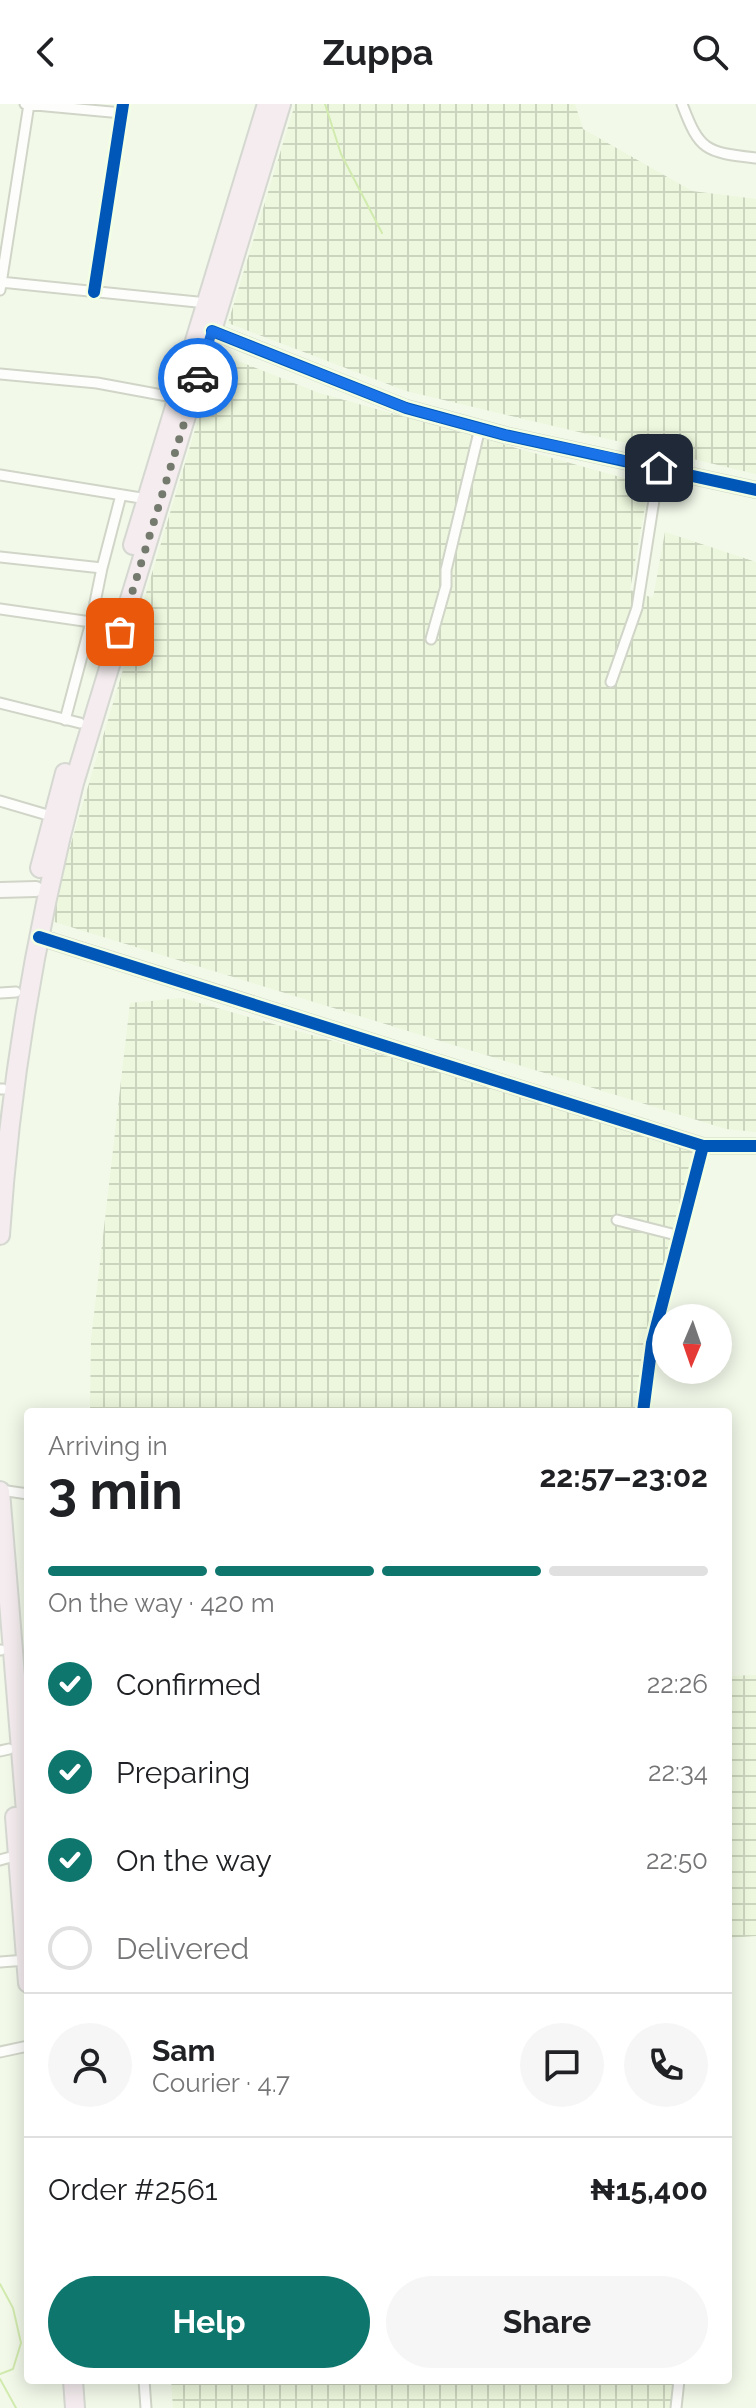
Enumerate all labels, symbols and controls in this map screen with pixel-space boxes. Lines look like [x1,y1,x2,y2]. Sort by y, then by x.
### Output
icon: back [24,30,68,74]
icon: search [688,30,732,74]
text: Zuppa [323,31,433,73]
courier [158,338,238,418]
icon: car [176,356,220,400]
pin [625,434,693,502]
icon: home [637,446,681,490]
pin [86,598,154,666]
icon: bag [98,610,142,654]
north arrow [652,1304,732,1384]
map controls [652,1304,732,1384]
text: Arriving in [48,1431,168,1461]
text: 22:57–23:02 [539,1459,708,1494]
text: 3 min [48,1460,183,1521]
text: On the way · 420 m [48,1588,275,1618]
icon: check [48,1662,92,1706]
text: Confirmed [116,1667,261,1702]
text: 22:26 [647,1669,708,1699]
icon: check [48,1750,92,1794]
text: Preparing [116,1755,250,1790]
text: 22:34 [648,1757,708,1787]
icon: check [48,1838,92,1882]
text: On the way [116,1843,272,1878]
text: 22:50 [646,1845,708,1875]
text: Delivered [116,1931,249,1966]
button: person [48,2023,132,2107]
button: chat [520,2023,604,2107]
button: phone [624,2023,708,2107]
text: Sam [152,2033,215,2068]
text: Courier · 4.7 [152,2068,290,2098]
text: Order #2561 [48,2172,218,2207]
text: ₦15,400 [590,2172,708,2207]
button: Help [48,2276,370,2368]
button: Share [386,2276,708,2368]

